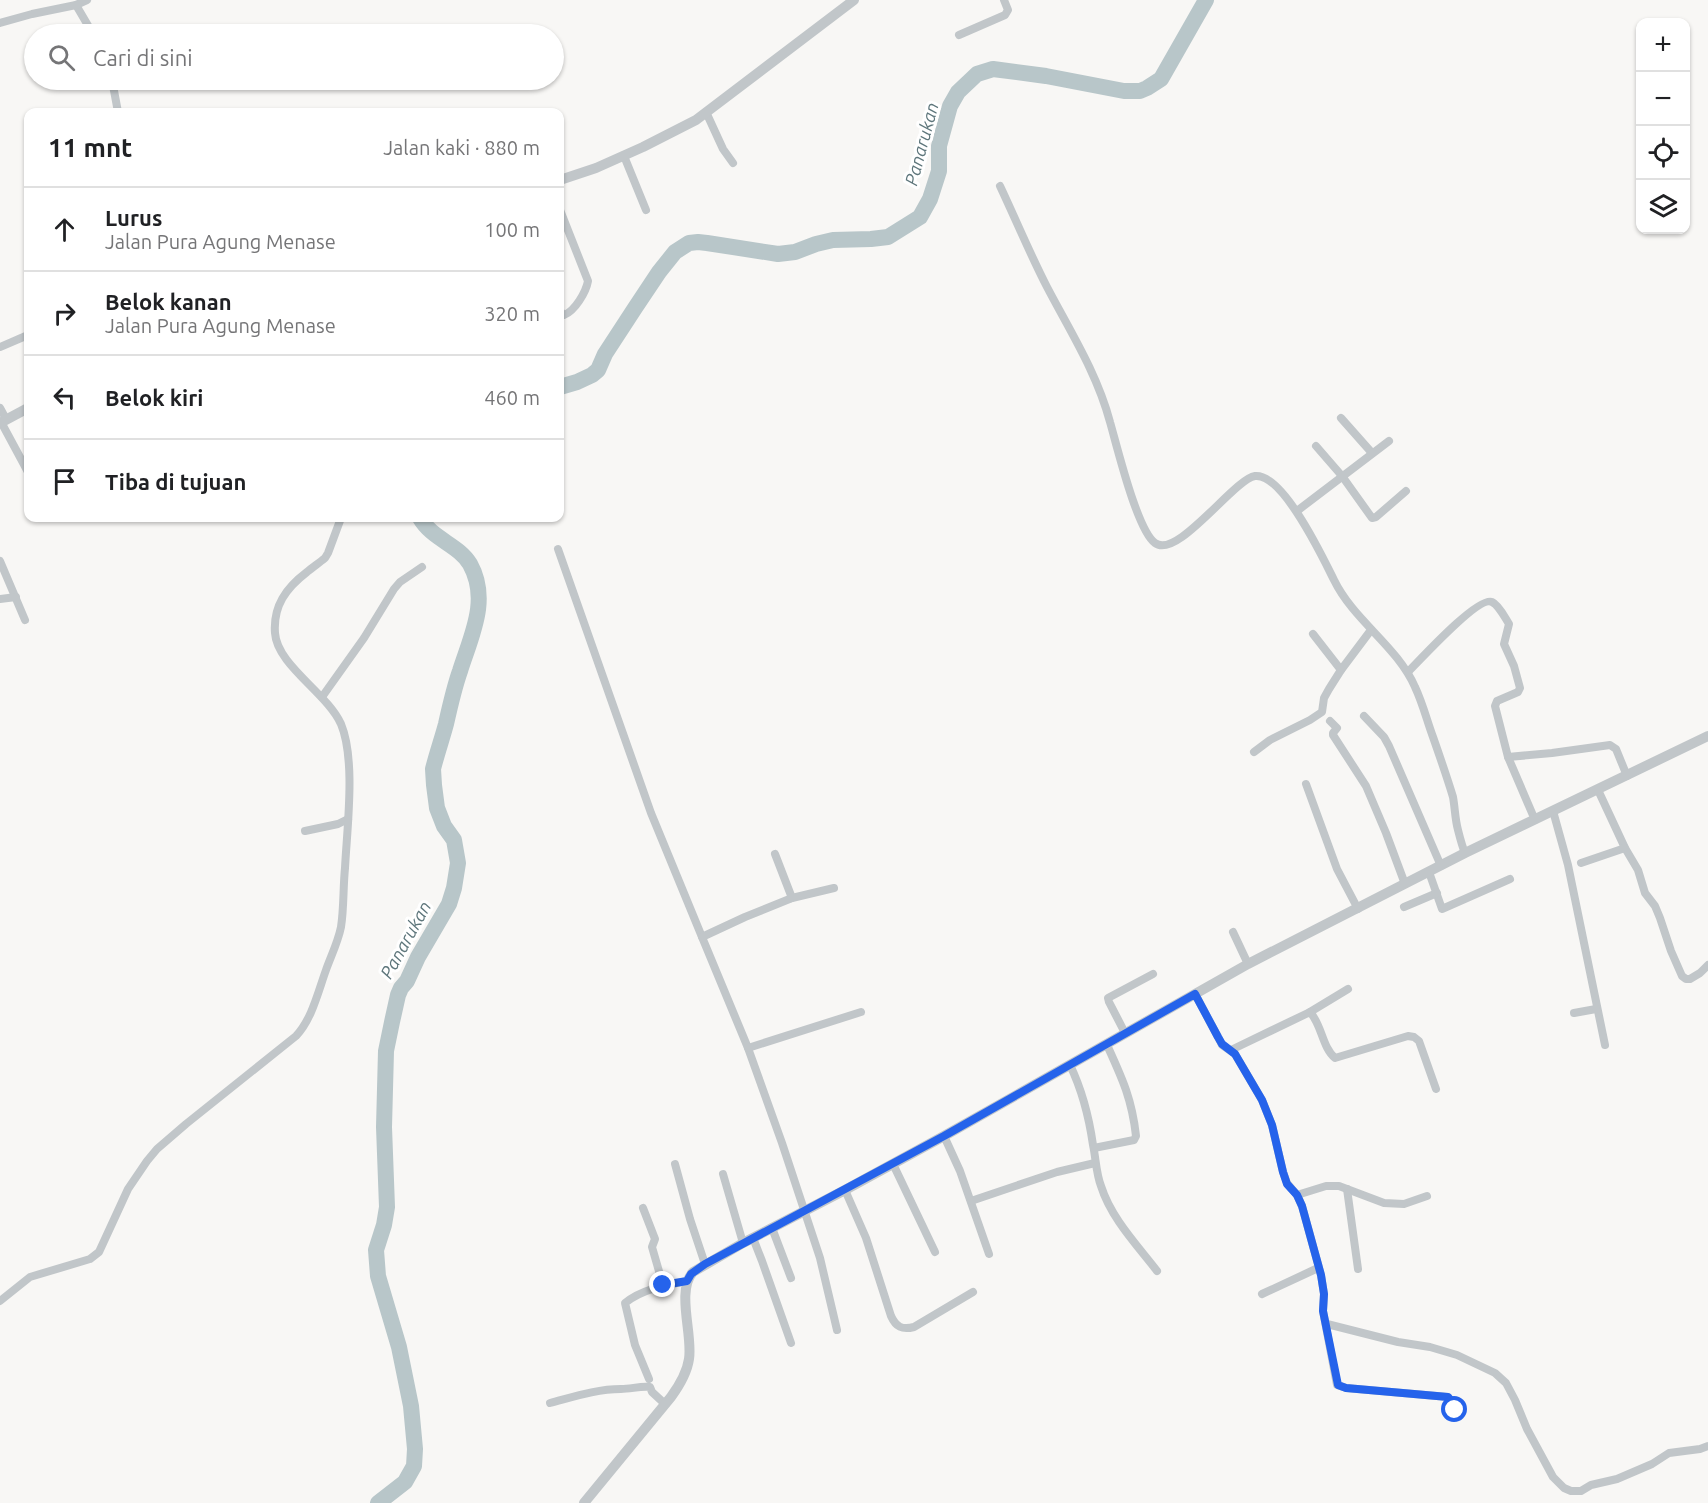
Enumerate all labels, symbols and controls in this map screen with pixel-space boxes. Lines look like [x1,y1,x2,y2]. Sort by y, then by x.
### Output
map controls [1636,18,1690,234]
button: + [1636,18,1690,72]
search box [24,24,564,90]
icon: search [45,41,78,74]
text: Cari di sini [93,45,193,70]
button: − [1636,72,1690,126]
water label: Panarukan [900,100,942,187]
button: locate [1636,126,1690,180]
text: 11 mnt [48,133,132,162]
text: Jalan kaki · 880 m [383,136,540,159]
button: layers [1636,180,1690,234]
text: Lurus [105,205,162,230]
icon: ahead [48,213,81,246]
text: 100 m [484,218,540,241]
text: Jalan Pura Agung Menase [105,230,336,253]
text: Belok kanan [105,289,232,314]
icon: right [48,297,81,330]
text: 320 m [484,302,540,325]
text: Jalan Pura Agung Menase [105,314,336,337]
icon: left [48,381,81,414]
text: Belok kiri [105,385,203,410]
text: 460 m [484,386,540,409]
icon: arrive [48,465,81,498]
text: Tiba di tujuan [105,469,246,494]
water label: Panarukan [376,897,435,982]
route end [649,1271,675,1297]
route start [1441,1396,1467,1422]

